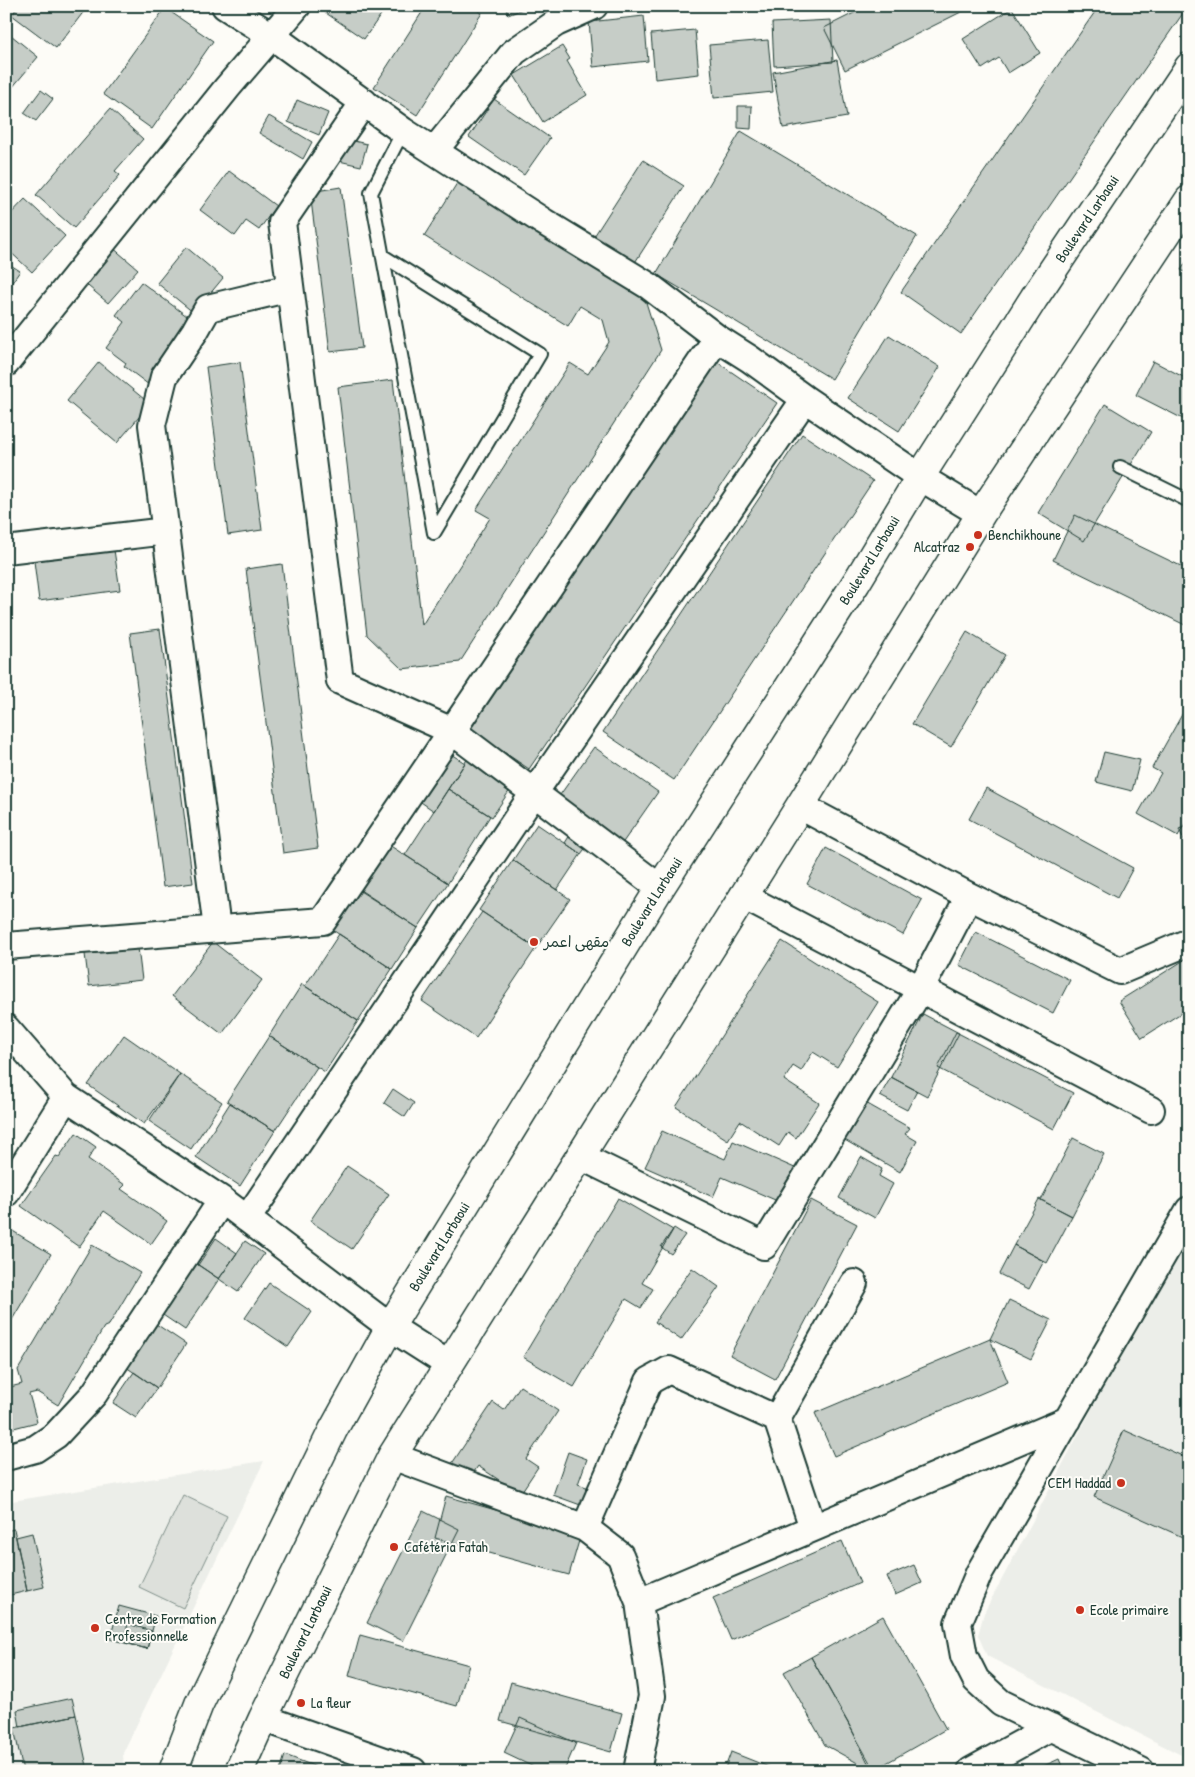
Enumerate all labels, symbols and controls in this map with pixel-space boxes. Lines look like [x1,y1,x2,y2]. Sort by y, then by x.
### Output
street label: Boulevard Larbaoui [1050,171,1124,266]
street label: Boulevard Larbaoui [834,511,904,609]
place label: Benchikhoune [988,524,1061,545]
marker: Benchikhoune [972,529,984,541]
place label: Alcatraz [914,536,961,557]
marker: Alcatraz [964,541,976,553]
street label: Boulevard Larbaoui [616,853,687,950]
place label: مقهى اعمر [542,931,609,952]
marker: مقهى اعمر [528,936,540,948]
street label: Boulevard Larbaoui [404,1198,475,1295]
place label: CEM Haddad [1047,1472,1111,1493]
marker: CEM Haddad [1115,1477,1127,1489]
place label: Cafétéria Fatah [404,1536,488,1557]
marker: Cafétéria Fatah [388,1541,400,1553]
street label: Boulevard Larbaoui [273,1582,337,1682]
place label: Ecole primaire [1090,1599,1169,1620]
marker: Ecole primaire [1074,1604,1086,1616]
place label: Centre de Formation Professionnelle [105,1608,217,1646]
marker: Centre de Formation Professionnelle [89,1622,101,1634]
place label: La fleur [311,1692,352,1713]
marker: La fleur [295,1697,307,1709]

